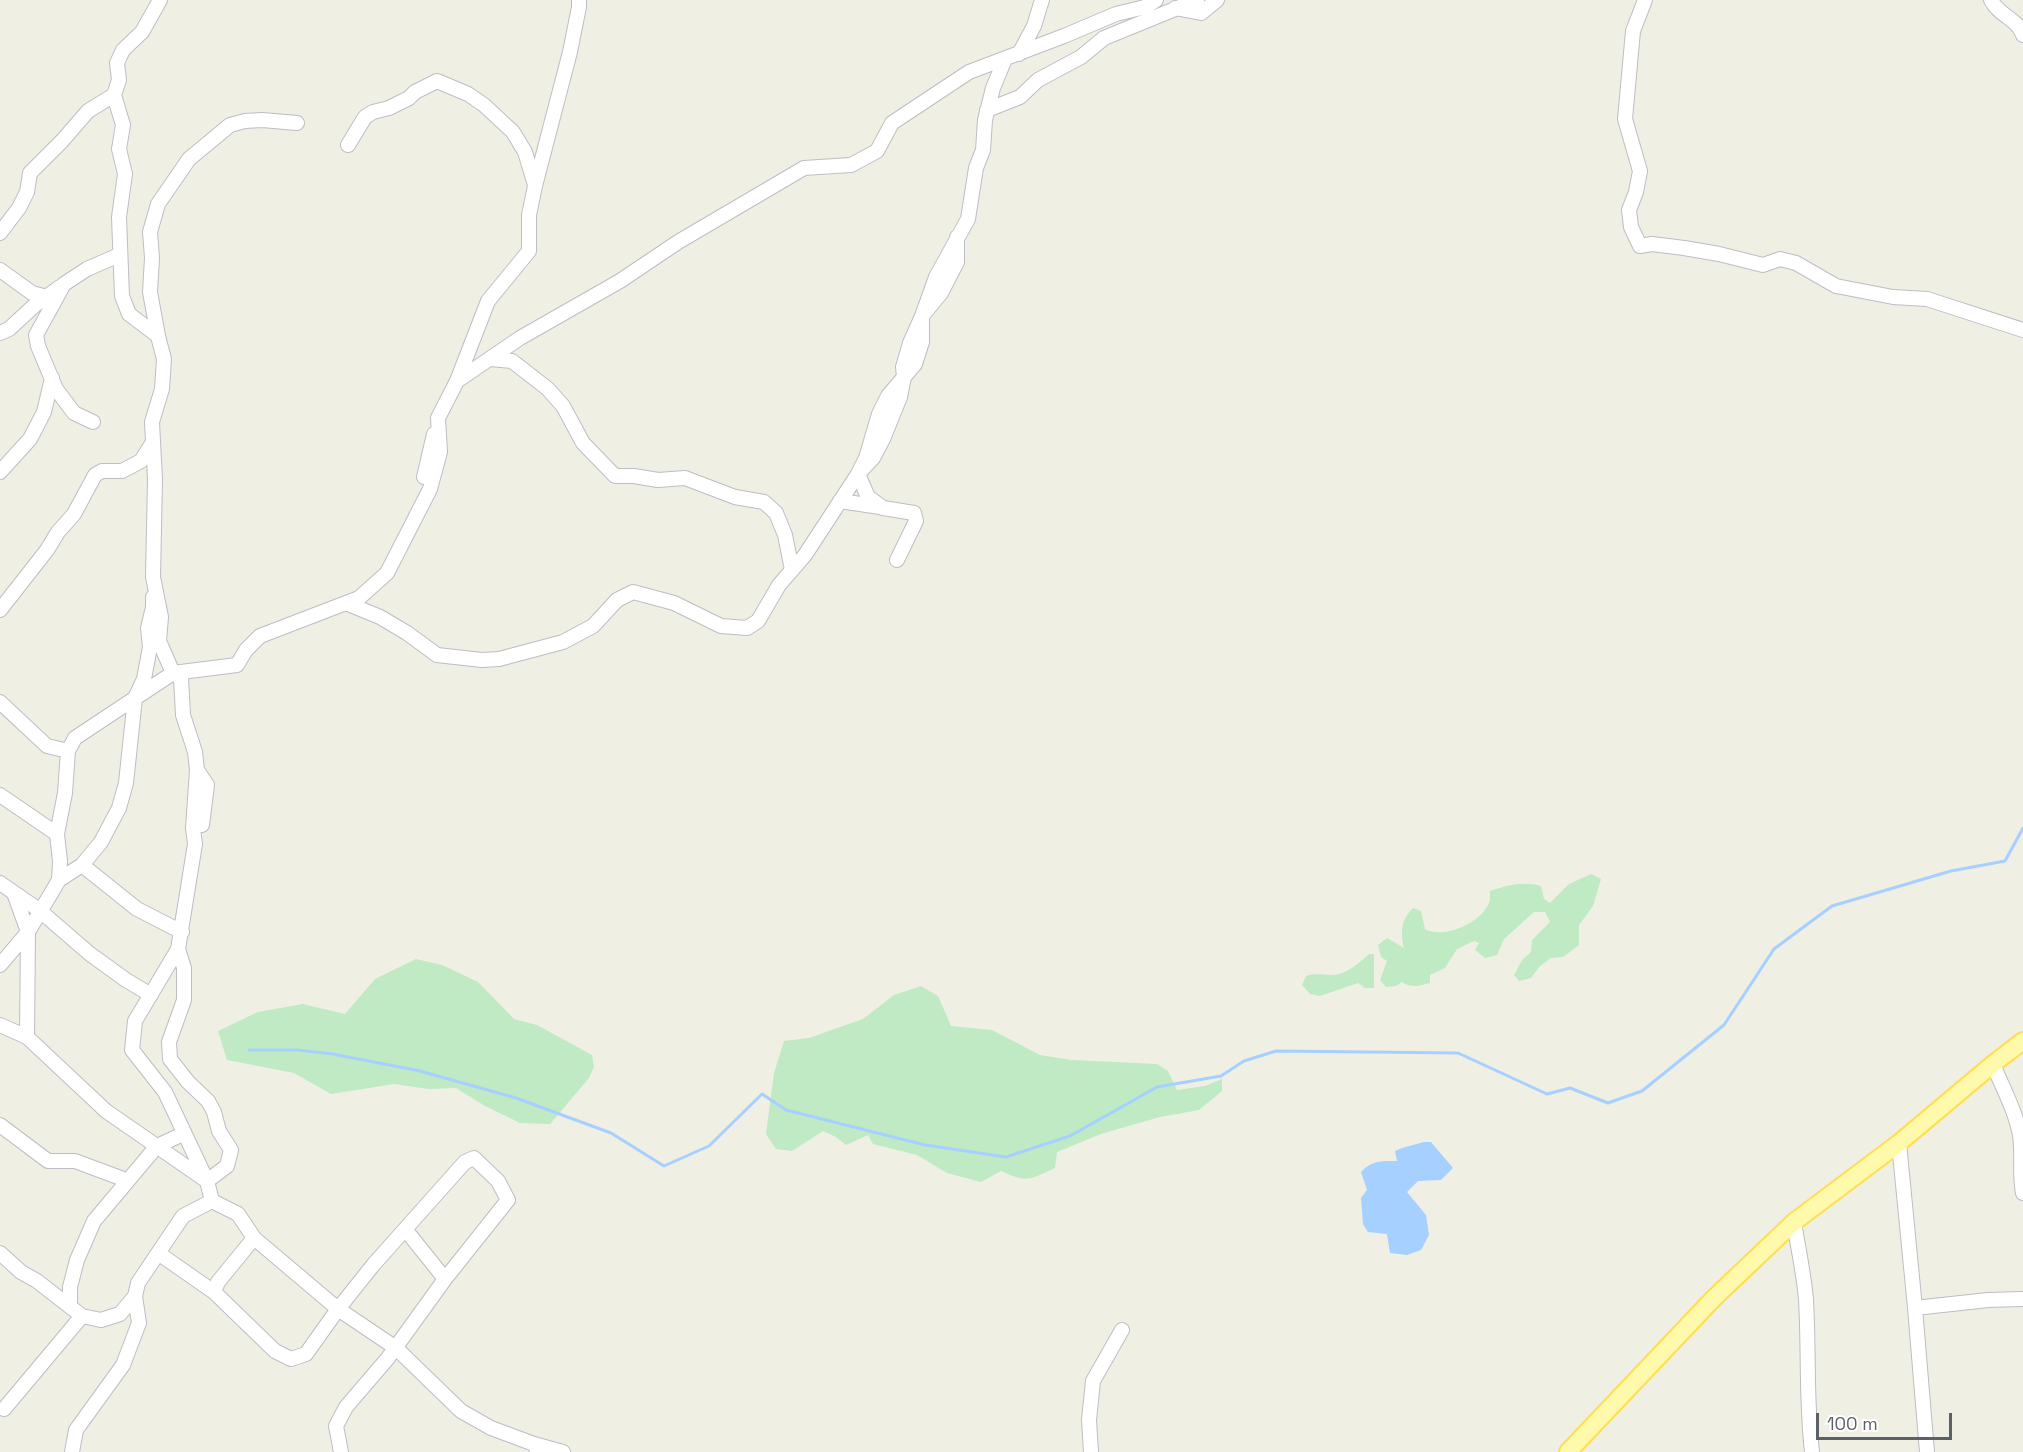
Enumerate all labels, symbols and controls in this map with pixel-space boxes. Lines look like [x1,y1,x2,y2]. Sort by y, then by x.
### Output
scale bar [1819,1401,1956,1439]
text: 100 m [1827,1412,1878,1435]

